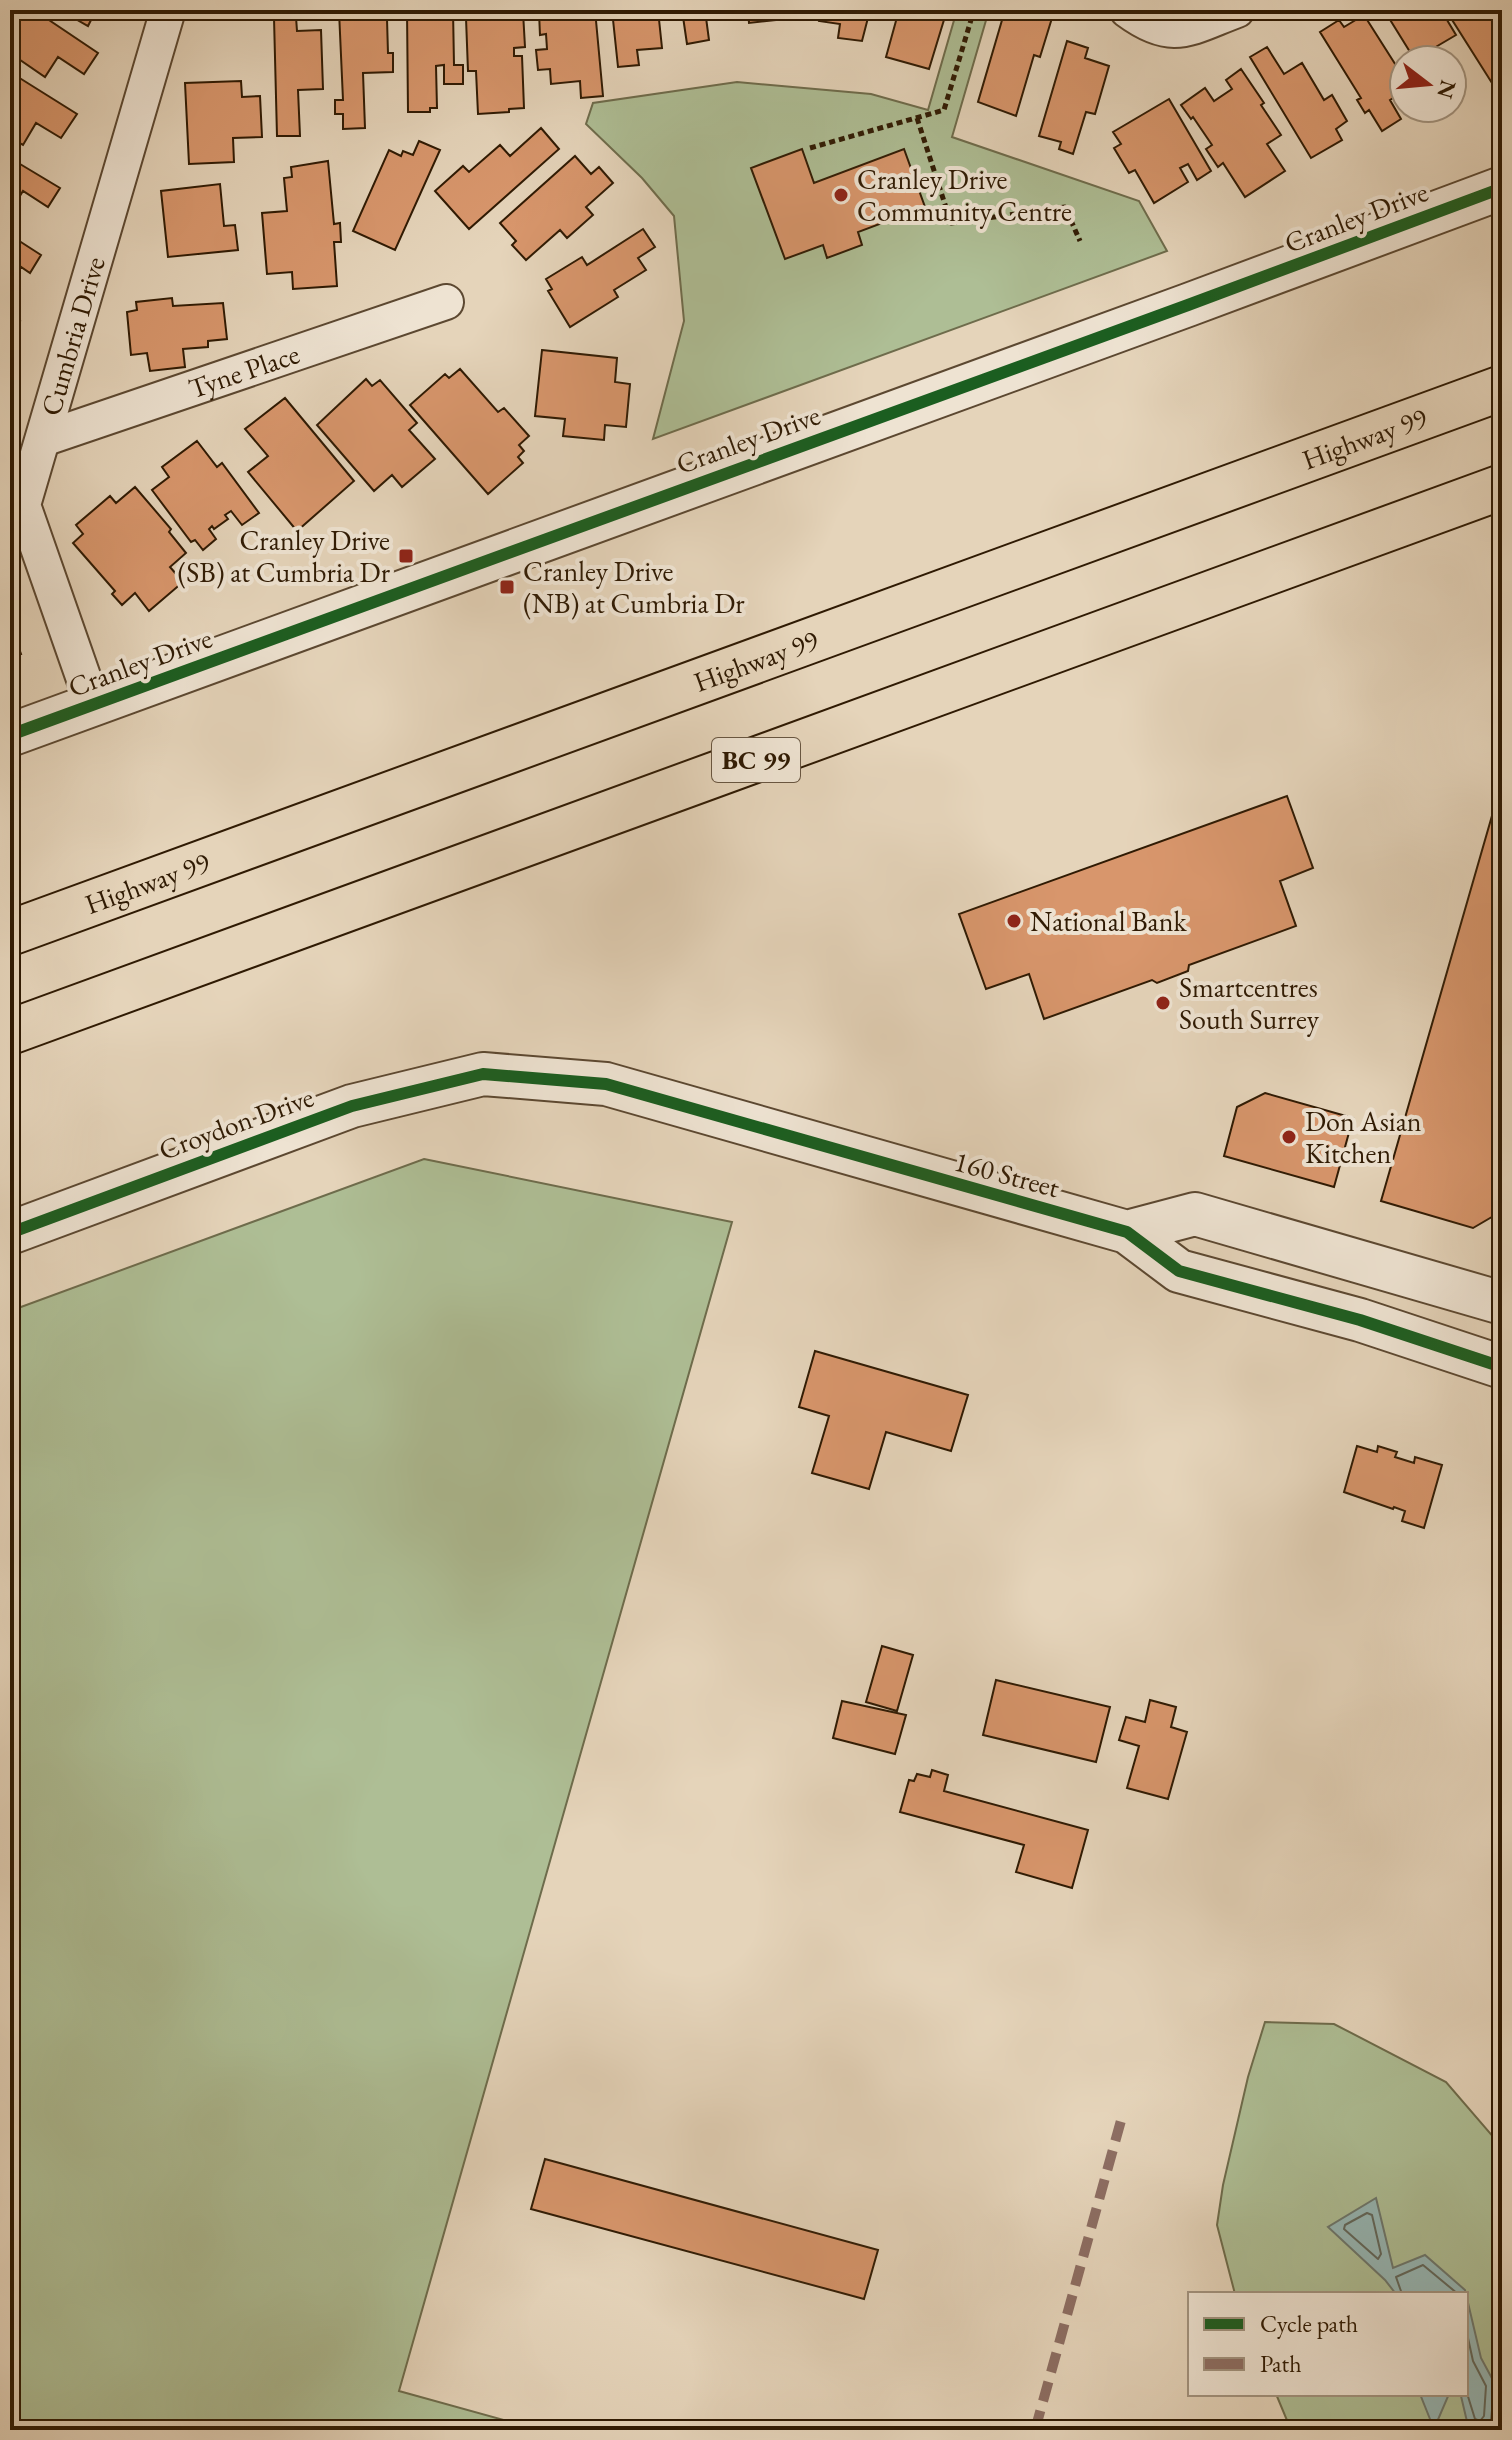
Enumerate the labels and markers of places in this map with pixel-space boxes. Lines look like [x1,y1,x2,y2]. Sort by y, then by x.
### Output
place label: Cranley Drive Community Centre [857,161,1072,229]
marker: Cranley Drive Community Centre [832,186,850,204]
place label: Cranley Drive (SB) at Cumbria Dr [177,522,391,590]
marker: Cranley Drive (SB) at Cumbria Dr [397,547,415,565]
place label: Cranley Drive (NB) at Cumbria Dr [523,553,745,621]
marker: Cranley Drive (NB) at Cumbria Dr [498,578,516,596]
place label: National Bank [1030,903,1188,939]
marker: National Bank [1005,912,1023,930]
place label: Smartcentres South Surrey [1179,969,1320,1037]
marker: Smartcentres South Surrey [1154,994,1172,1012]
place label: Don Asian Kitchen [1305,1103,1422,1171]
marker: Don Asian Kitchen [1280,1128,1298,1146]

